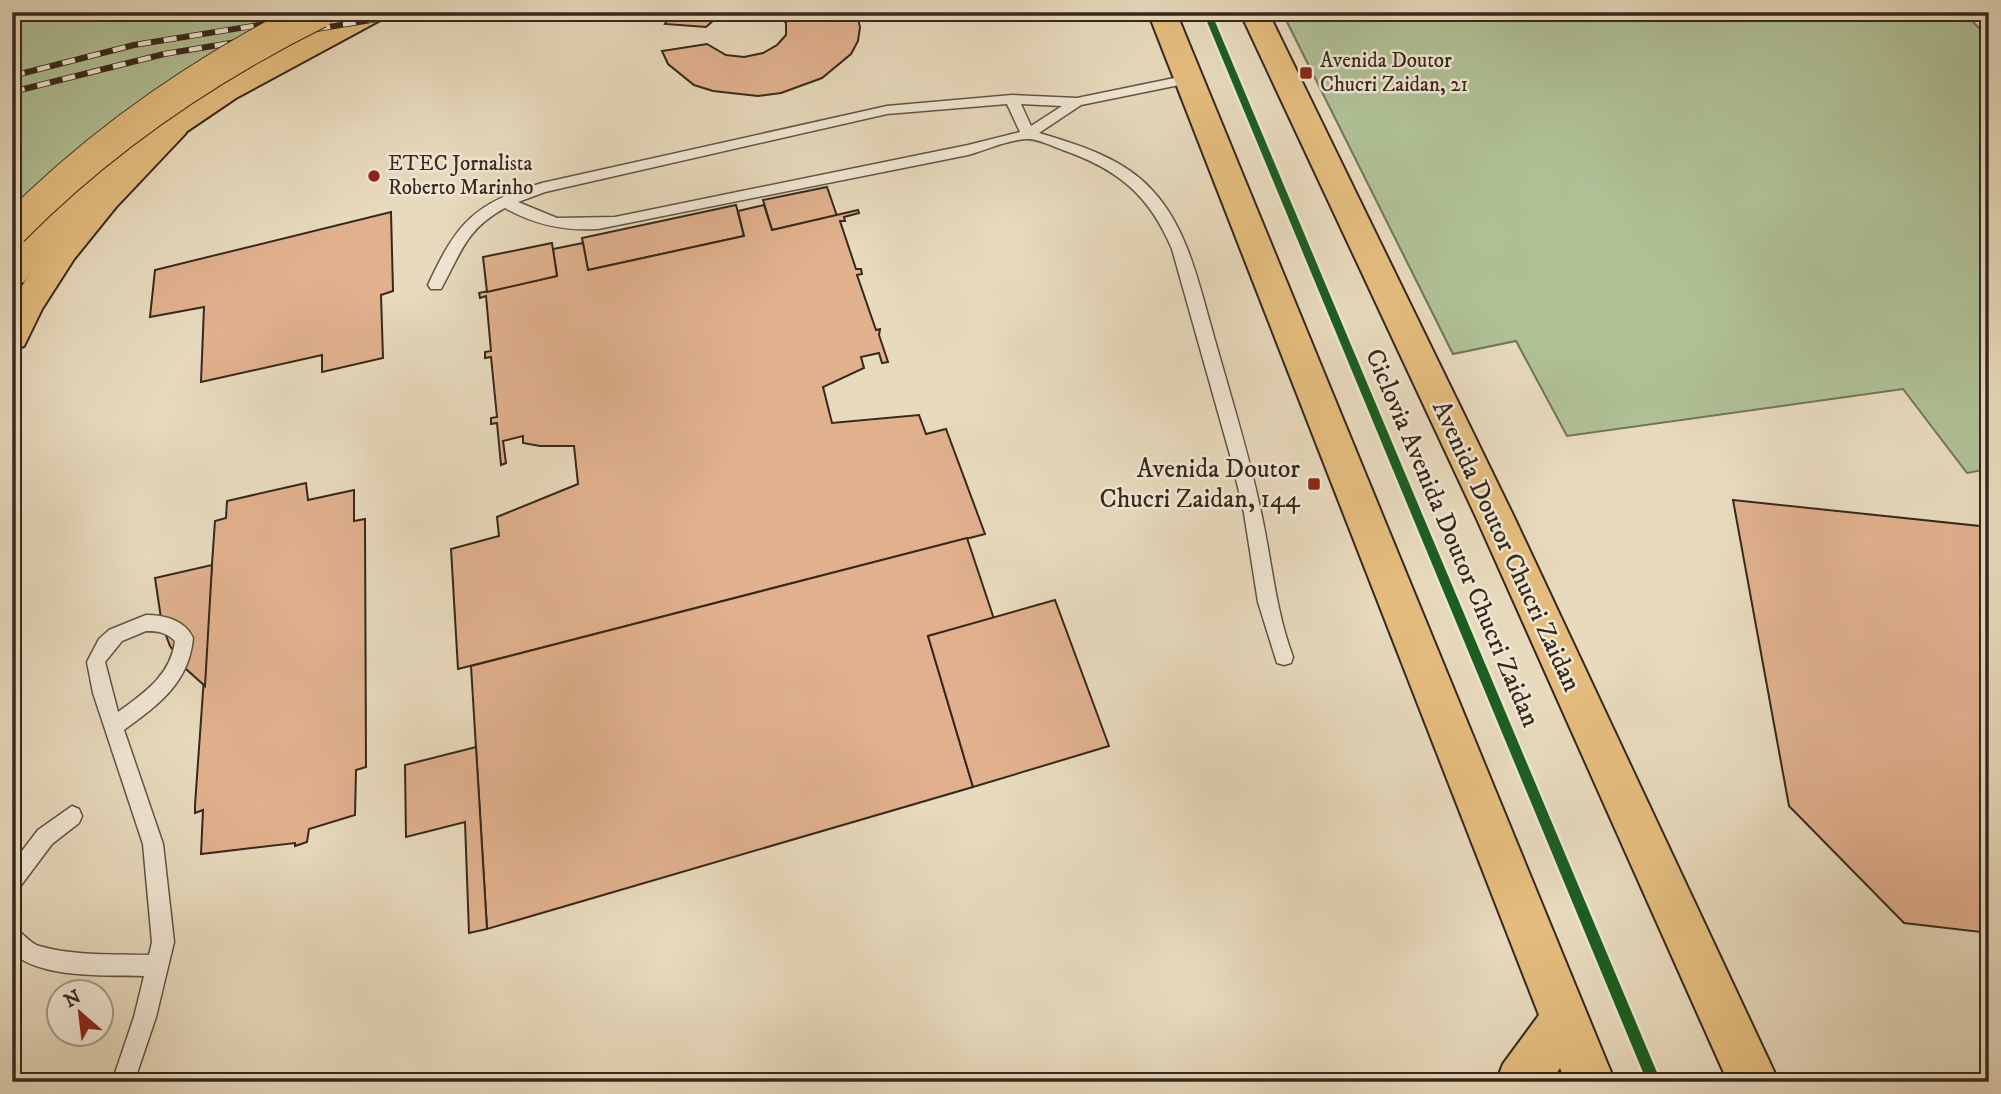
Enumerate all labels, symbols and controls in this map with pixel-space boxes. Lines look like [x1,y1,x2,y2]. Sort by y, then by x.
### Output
place label: Avenida Doutor Chucri Zaidan, 21 [1320,48,1468,98]
marker: Avenida Doutor Chucri Zaidan, 21 [1298,65,1314,81]
place label: ETEC Jornalista Roberto Marinho [388,151,533,201]
marker: ETEC Jornalista Roberto Marinho [366,168,382,184]
street label: Ciclovia Avenida Doutor Chucri Zaidan [1358,344,1546,732]
street label: Avenida Doutor Chucri Zaidan [1425,396,1587,696]
place label: Avenida Doutor Chucri Zaidan, 144 [1099,453,1301,516]
marker: Avenida Doutor Chucri Zaidan, 144 [1306,476,1322,492]
north arrow [46,978,116,1048]
text: N [60,985,85,1013]

